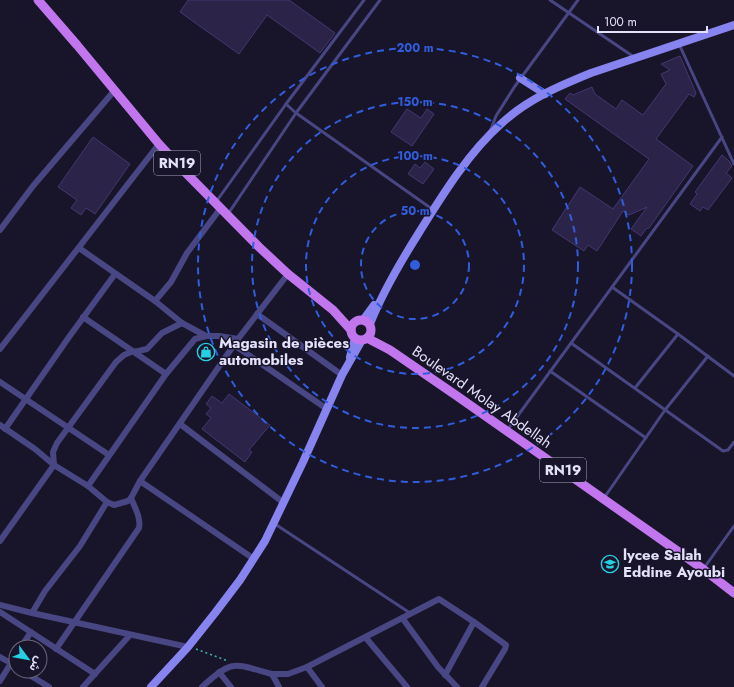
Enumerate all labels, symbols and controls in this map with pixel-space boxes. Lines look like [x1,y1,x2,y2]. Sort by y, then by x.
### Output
scale bar [598,8,707,34]
text: 100 m [604,13,637,31]
text: 200 m [396,39,434,57]
text: 150 m [397,93,433,111]
text: 100 m [397,147,433,165]
road number: RN19 [154,151,200,175]
text: 50 m [400,202,430,220]
centre of rings [408,258,422,272]
place label: Magasin de pièces automobiles [219,332,349,371]
street label: Boulevard Molay Abdellah [408,340,556,454]
shop icon: Magasin de pièces automobiles [196,342,216,362]
road number: RN19 [540,458,586,482]
place label: lycee Salah Eddine Ayoubi [623,544,725,583]
school or university icon: lycee Salah Eddine Ayoubi [600,554,620,574]
north arrow [8,639,48,679]
text: ش [26,654,47,675]

